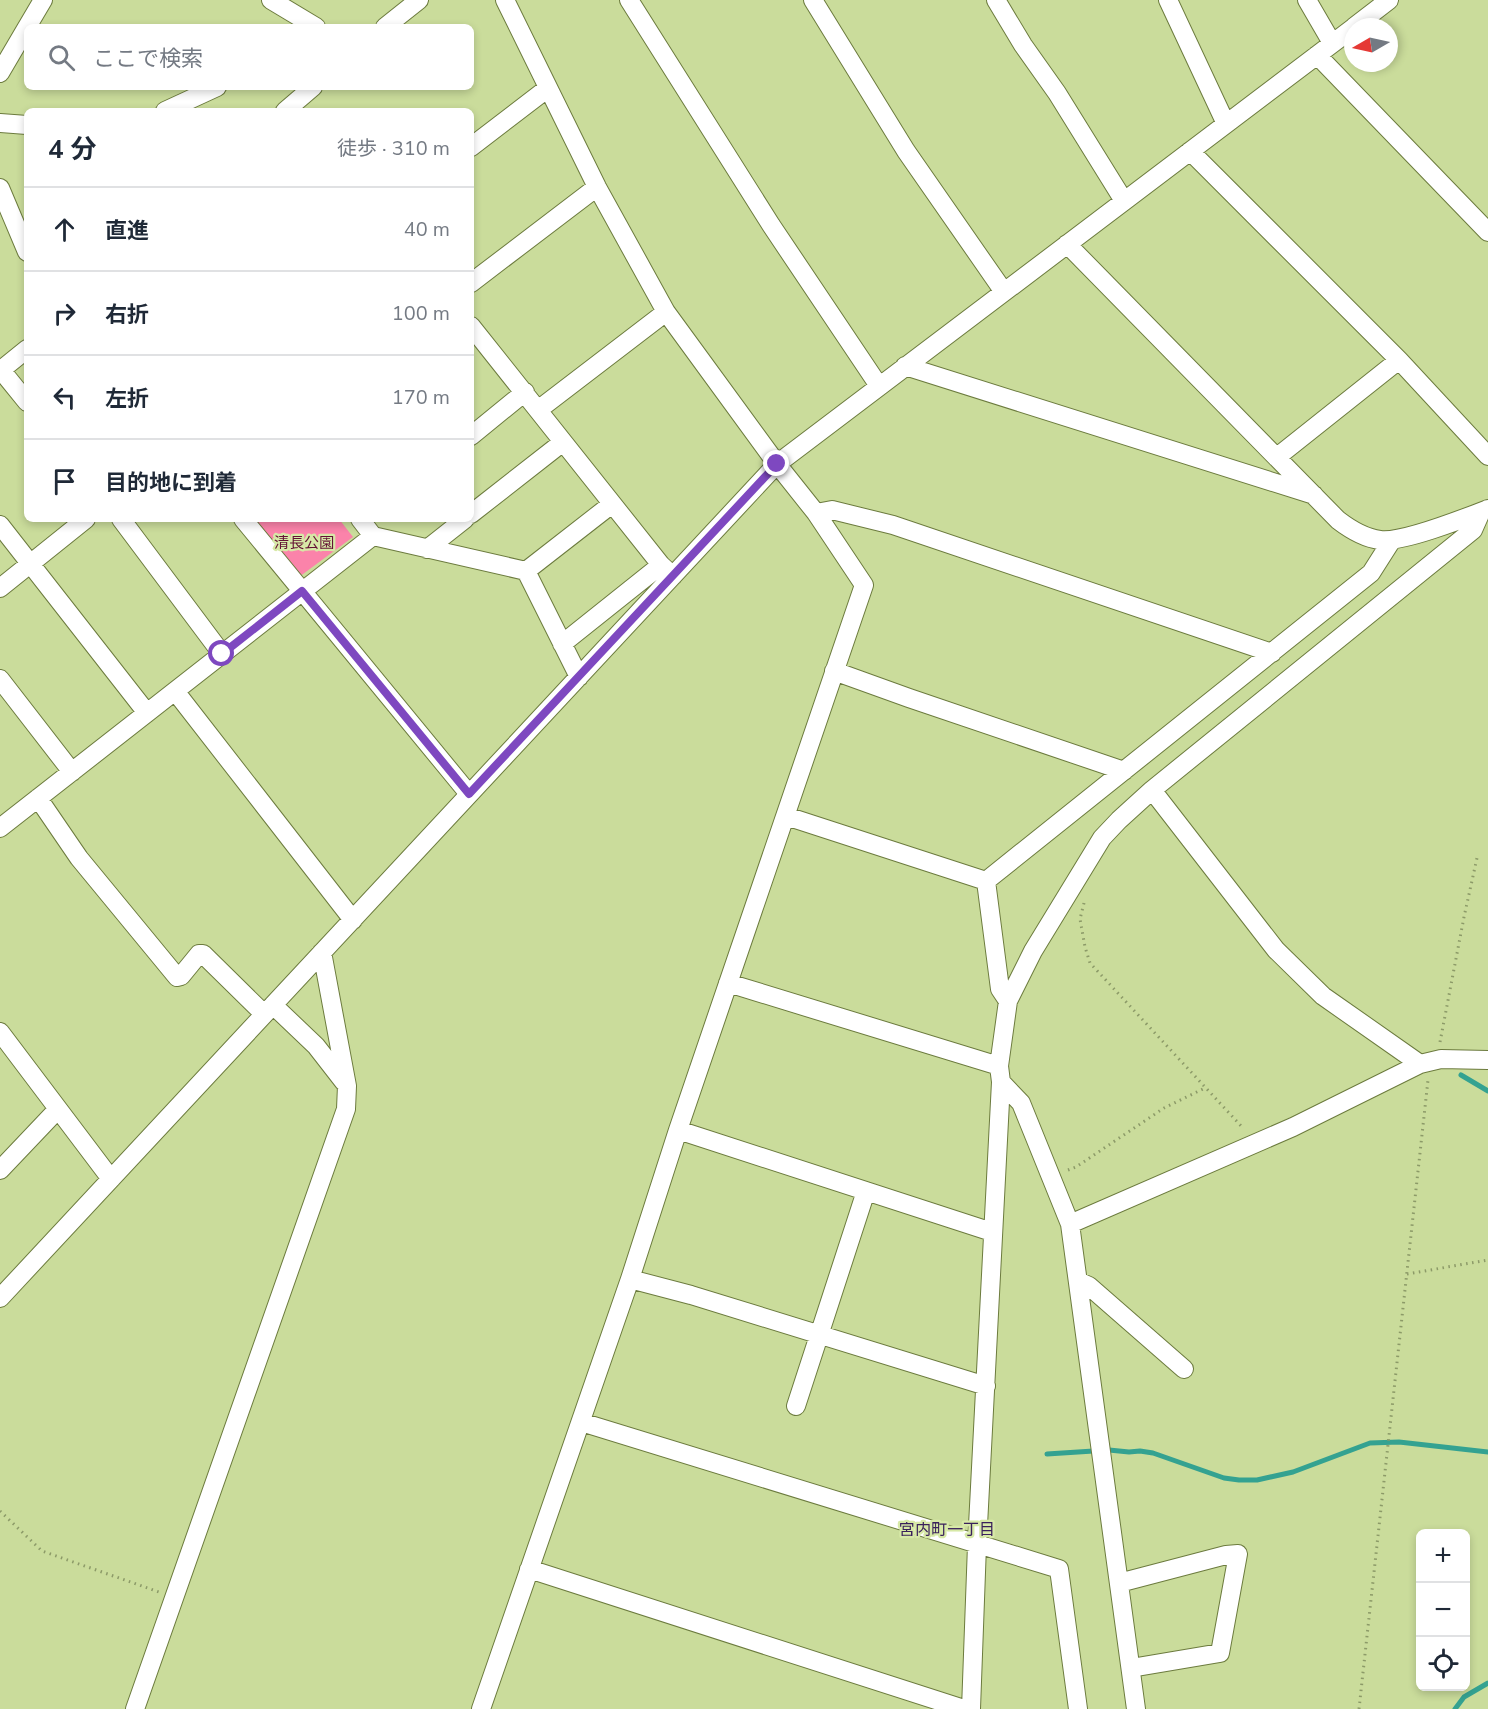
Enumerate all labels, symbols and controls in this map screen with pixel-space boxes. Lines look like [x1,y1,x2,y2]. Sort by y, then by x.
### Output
north arrow [1344,18,1398,72]
search box [24,24,474,90]
icon: search [45,41,78,74]
text: ここで検索 [93,44,203,74]
text: 4 分 [48,132,97,167]
text: 徒歩 · 310 m [337,135,450,162]
icon: ahead [48,213,81,246]
text: 直進 [105,216,149,246]
text: 40 m [404,216,450,243]
icon: right [48,297,81,330]
text: 右折 [105,300,149,330]
text: 100 m [392,300,450,327]
icon: left [48,381,81,414]
text: 左折 [105,384,149,414]
text: 170 m [392,384,450,411]
route end [763,450,789,476]
icon: arrive [48,465,81,498]
text: 目的地に到着 [105,468,237,498]
park label: 清長公園 [274,533,334,553]
route start [208,640,234,666]
district label: 宮内町一丁目 [899,1519,995,1541]
map controls [1416,1529,1470,1691]
button: + [1416,1529,1470,1583]
button: − [1416,1583,1470,1637]
button: locate [1416,1637,1470,1691]

